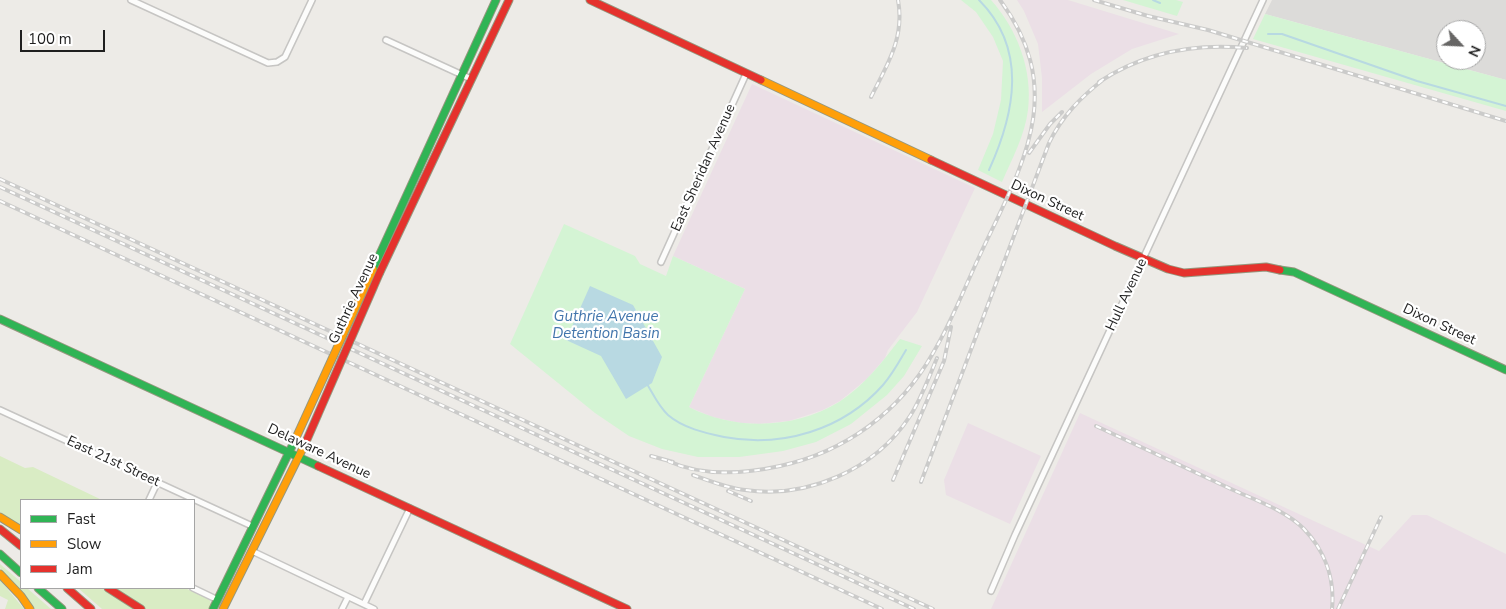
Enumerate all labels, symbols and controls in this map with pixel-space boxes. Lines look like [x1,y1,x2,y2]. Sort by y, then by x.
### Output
scale bar [22,20,108,52]
north arrow [1436,20,1486,70]
text: 100 m [28,29,72,49]
text: N [1463,42,1485,60]
street label: East Sheridan Avenue [668,102,740,234]
street label: Dixon Street [1008,177,1086,225]
street label: Guthrie Avenue [326,251,382,347]
street label: Hull Avenue [1103,256,1151,334]
street label: Dixon Street [1400,301,1478,349]
water label: Guthrie Avenue Detention Basin [552,308,660,343]
street label: Delaware Avenue [265,421,373,483]
street label: East 21st Street [64,433,162,491]
legend [20,499,195,589]
text: Fast [67,509,95,529]
text: Slow [67,534,101,554]
text: Jam [67,559,93,579]

